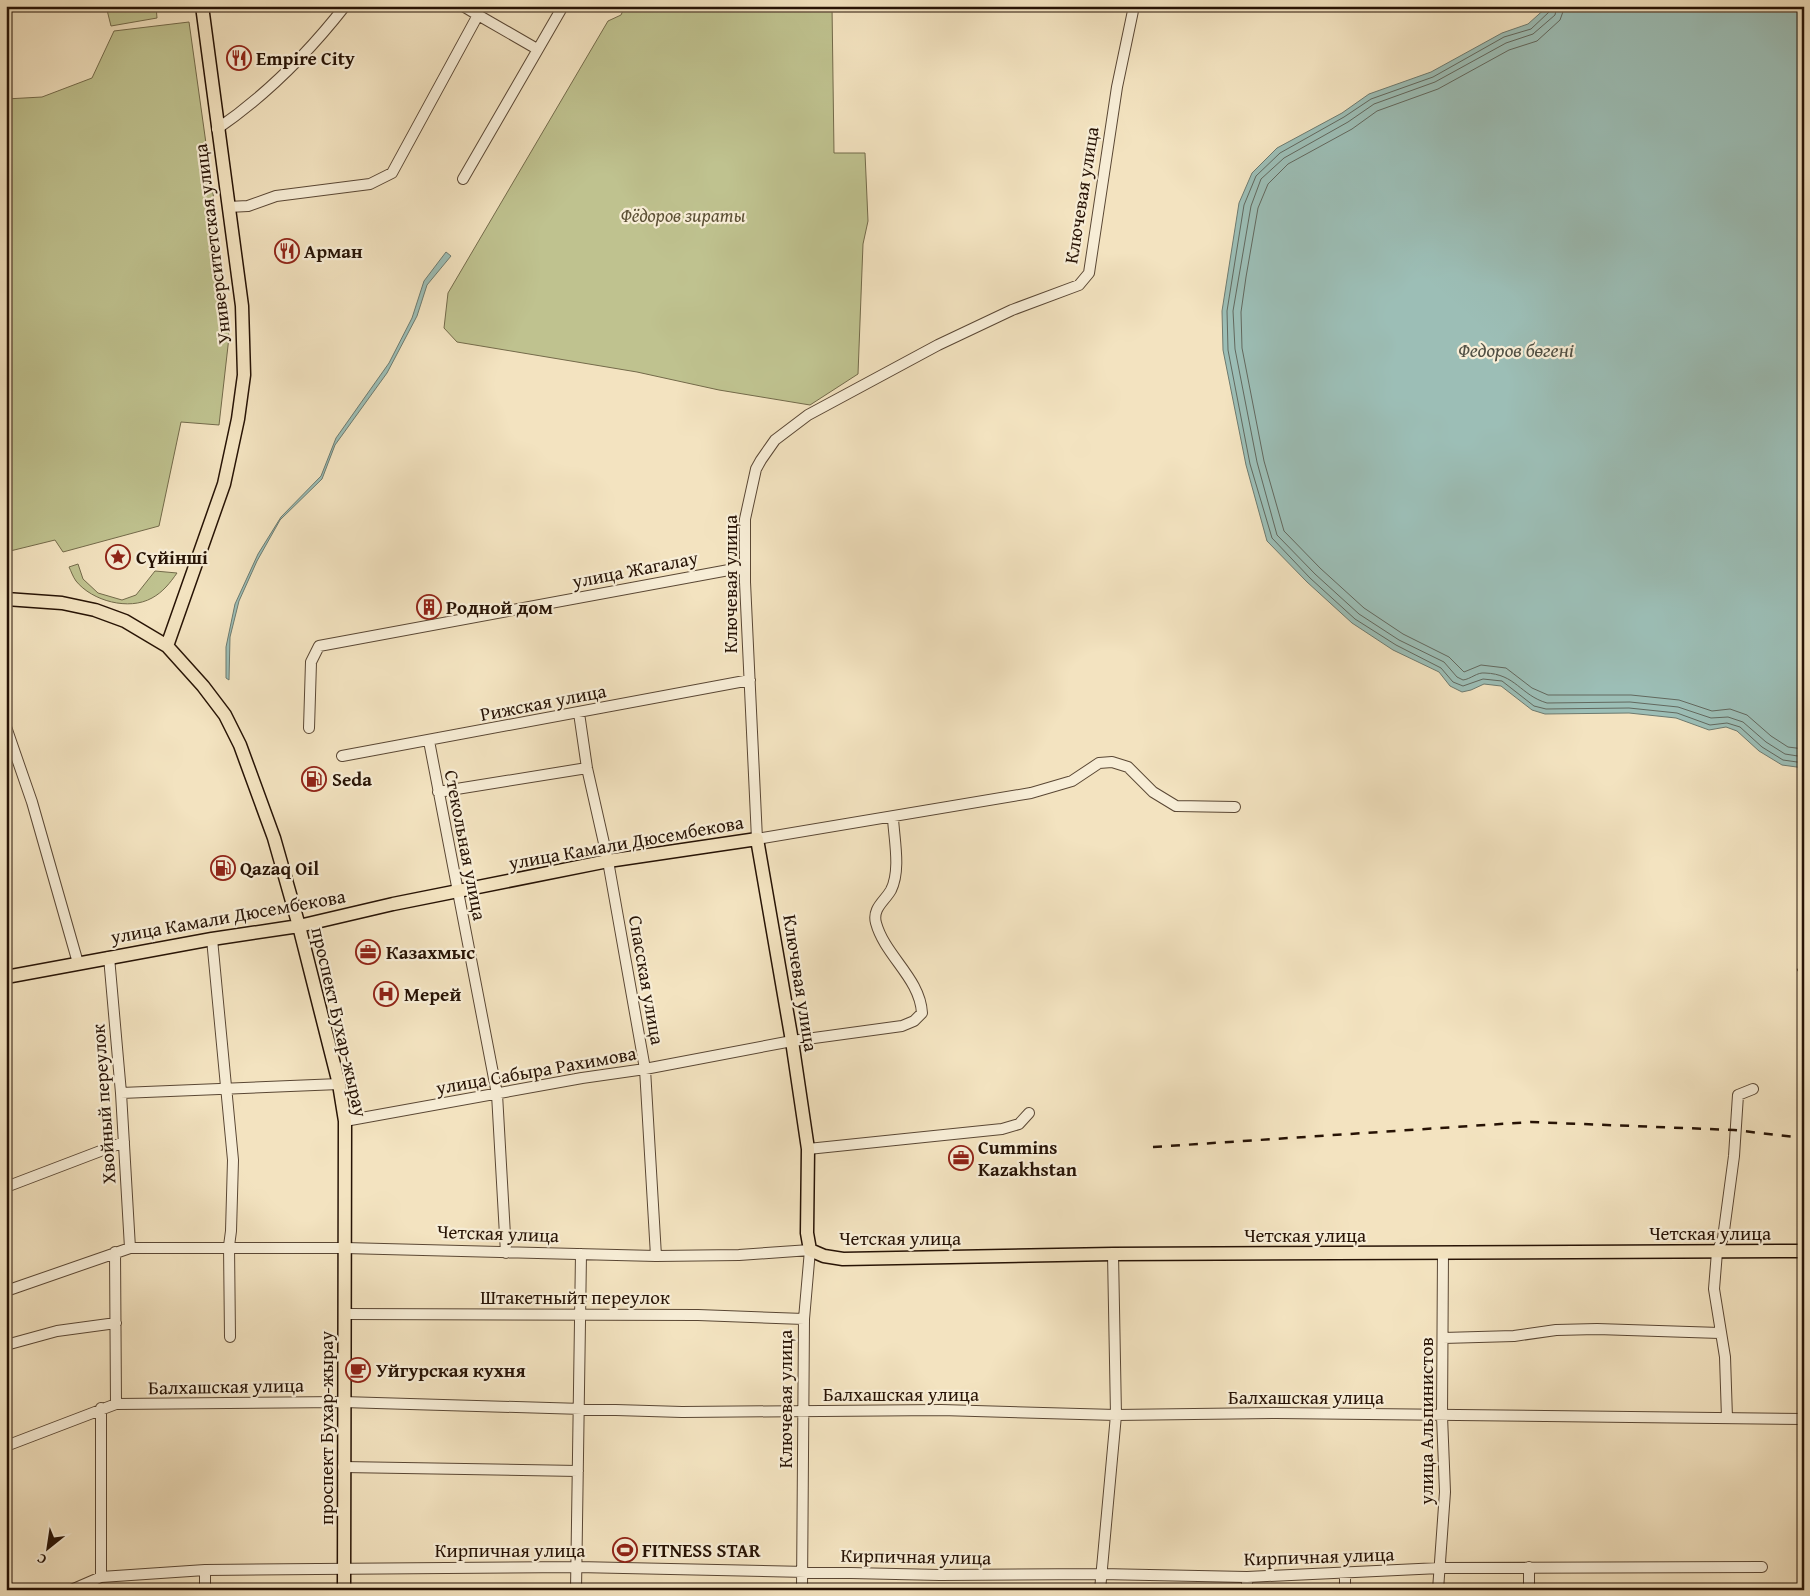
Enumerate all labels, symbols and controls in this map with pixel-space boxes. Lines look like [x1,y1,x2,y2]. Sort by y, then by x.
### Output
place label: Empire City [256,44,355,72]
restaurant icon: Empire City [226,45,252,71]
street label: Ключевая улица [1056,124,1106,266]
street label: Университетская улица [186,142,238,346]
park label: Фёдоров зираты [621,201,746,229]
place label: Арман [304,237,363,265]
restaurant icon: Арман [274,238,300,264]
water label: Федоров бөгені [1458,335,1574,364]
street label: Ключевая улица [716,515,744,653]
place label: Сүйінші [136,543,208,571]
street label: улица Жагалау [569,543,701,595]
place icon: Сүйінші [105,544,131,570]
place label: Родной дом [446,593,553,621]
building icon: Родной дом [416,594,442,620]
street label: Рижская улица [478,676,608,728]
place label: Seda [332,765,372,793]
fuel station icon: Seda [301,766,327,792]
street label: Стекольная улица [438,767,494,923]
street label: улица Камали Дюсембекова [505,808,746,877]
place label: Qazaq Oil [240,854,319,882]
fuel station icon: Qazaq Oil [210,855,236,881]
street label: улица Камали Дюсембекова [107,882,348,951]
street label: Ключевая улица [776,912,826,1054]
street label: Спасская улица [622,913,672,1047]
street label: проспект Бухар-жырау [305,924,376,1120]
place label: Казахмыс [386,938,475,966]
office icon: Казахмыс [355,939,381,965]
place label: Мерей [404,980,461,1008]
hospital icon: Мерей [373,981,399,1007]
street label: Хвойный переулок [83,1023,123,1185]
street label: улица Сабыра Рахимова [433,1039,638,1102]
place label: Cummins Kazakhstan [978,1133,1078,1183]
office icon: Cummins Kazakhstan [948,1145,974,1171]
street label: Четская улица [436,1217,560,1249]
street label: Четская улица [1649,1219,1771,1247]
street label: Четская улица [1244,1221,1366,1249]
street label: Четская улица [839,1224,961,1252]
street label: Штакетныйт переулок [480,1283,670,1311]
street label: Ключевая улица [771,1330,799,1468]
street label: проспект Бухар-жырау [312,1331,340,1525]
street label: улица Альпинистов [1412,1337,1440,1506]
place label: Уйгурская кухня [376,1356,526,1384]
cafe icon: Уйгурская кухня [345,1357,371,1383]
street label: Балхашская улица [148,1371,304,1401]
street label: Балхашская улица [823,1380,979,1408]
street label: Балхашская улица [1228,1383,1384,1411]
north arrow [22,1524,72,1574]
street label: Кирпичная улица [435,1536,585,1564]
place label: FITNESS STAR [642,1536,761,1564]
sports icon: FITNESS STAR [612,1537,638,1563]
street label: Кирпичная улица [1243,1539,1395,1573]
street label: Кирпичная улица [840,1541,992,1571]
text: С [33,1549,50,1570]

